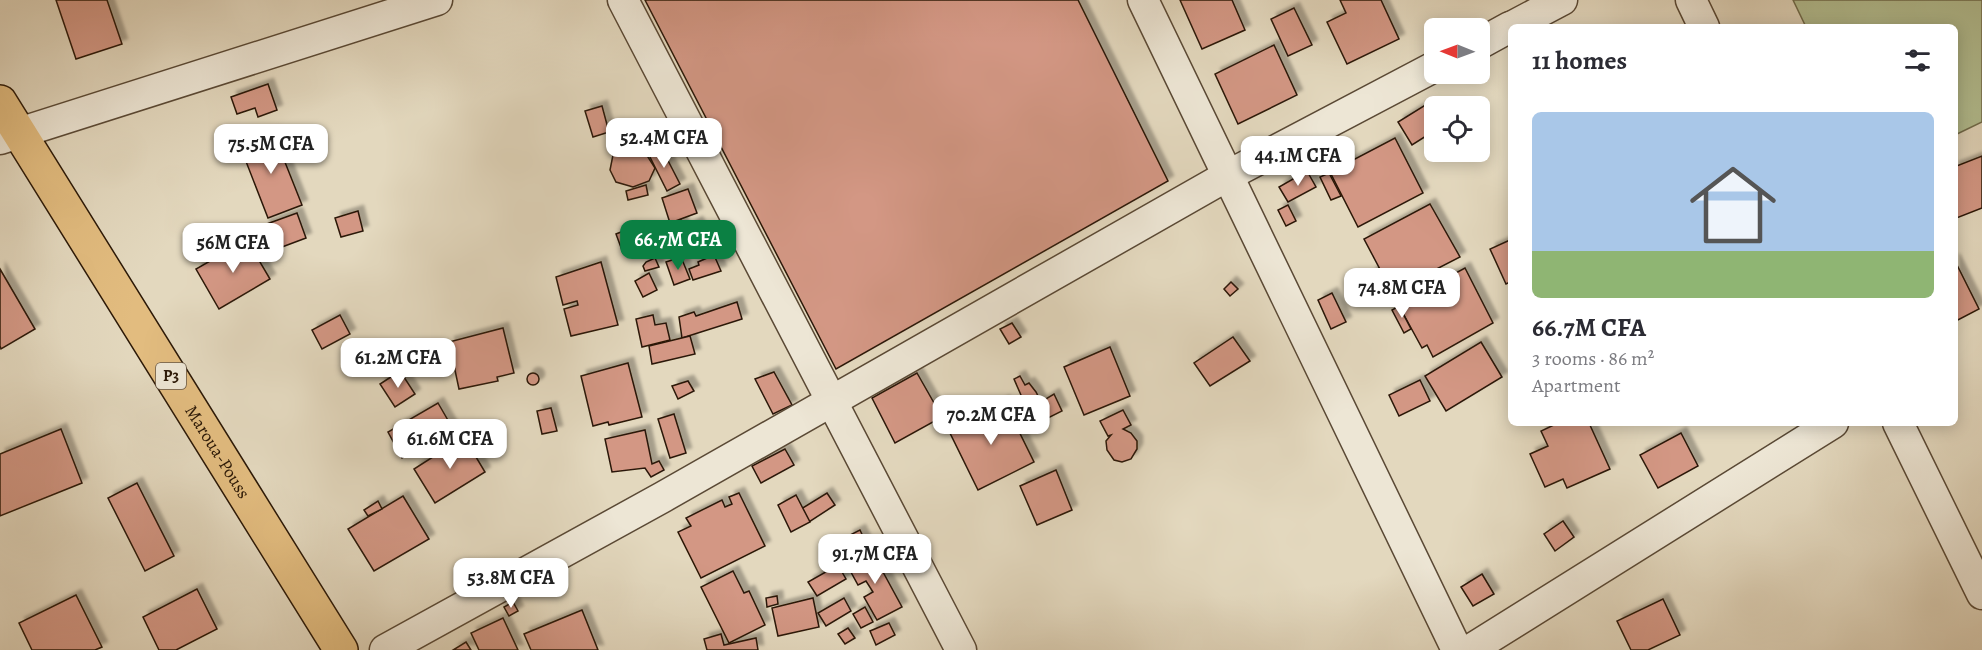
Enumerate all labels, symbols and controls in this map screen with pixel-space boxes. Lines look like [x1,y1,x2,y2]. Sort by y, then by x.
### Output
north arrow [1424,18,1490,84]
map controls [1424,18,1490,162]
text: 11 homes [1532,43,1627,78]
icon: filters [1901,44,1934,77]
button: locate [1424,96,1490,162]
pin: 52.4M CFA [595,118,733,169]
pin: 75.5M CFA [202,124,340,175]
text: 52.4M CFA [620,124,708,151]
text: 75.5M CFA [228,130,314,157]
pin: 44.1M CFA [1229,136,1367,187]
text: 44.1M CFA [1255,142,1341,169]
icon: home [1679,151,1787,259]
pin: 66.7M CFA [609,220,747,271]
pin: 56M CFA [178,223,288,274]
text: 66.7M CFA [634,226,722,253]
text: 56M CFA [197,229,269,256]
pin: 74.8M CFA [1333,268,1471,319]
text: 74.8M CFA [1358,274,1446,301]
text: 66.7M CFA [1532,310,1646,345]
pin: 61.2M CFA [329,338,467,389]
text: 61.2M CFA [355,344,441,371]
text: 3 rooms · 86 m² [1532,345,1654,372]
road number: P3 [156,363,186,389]
text: Apartment [1532,372,1621,399]
pin: 70.2M CFA [922,395,1060,446]
street label: Maroua-Pouss [179,400,256,503]
text: 70.2M CFA [947,401,1035,428]
pin: 61.6M CFA [381,419,519,470]
text: 61.6M CFA [407,425,493,452]
pin: 91.7M CFA [806,534,944,585]
text: 91.7M CFA [832,540,918,567]
pin: 53.8M CFA [442,558,580,609]
text: 53.8M CFA [467,564,555,591]

